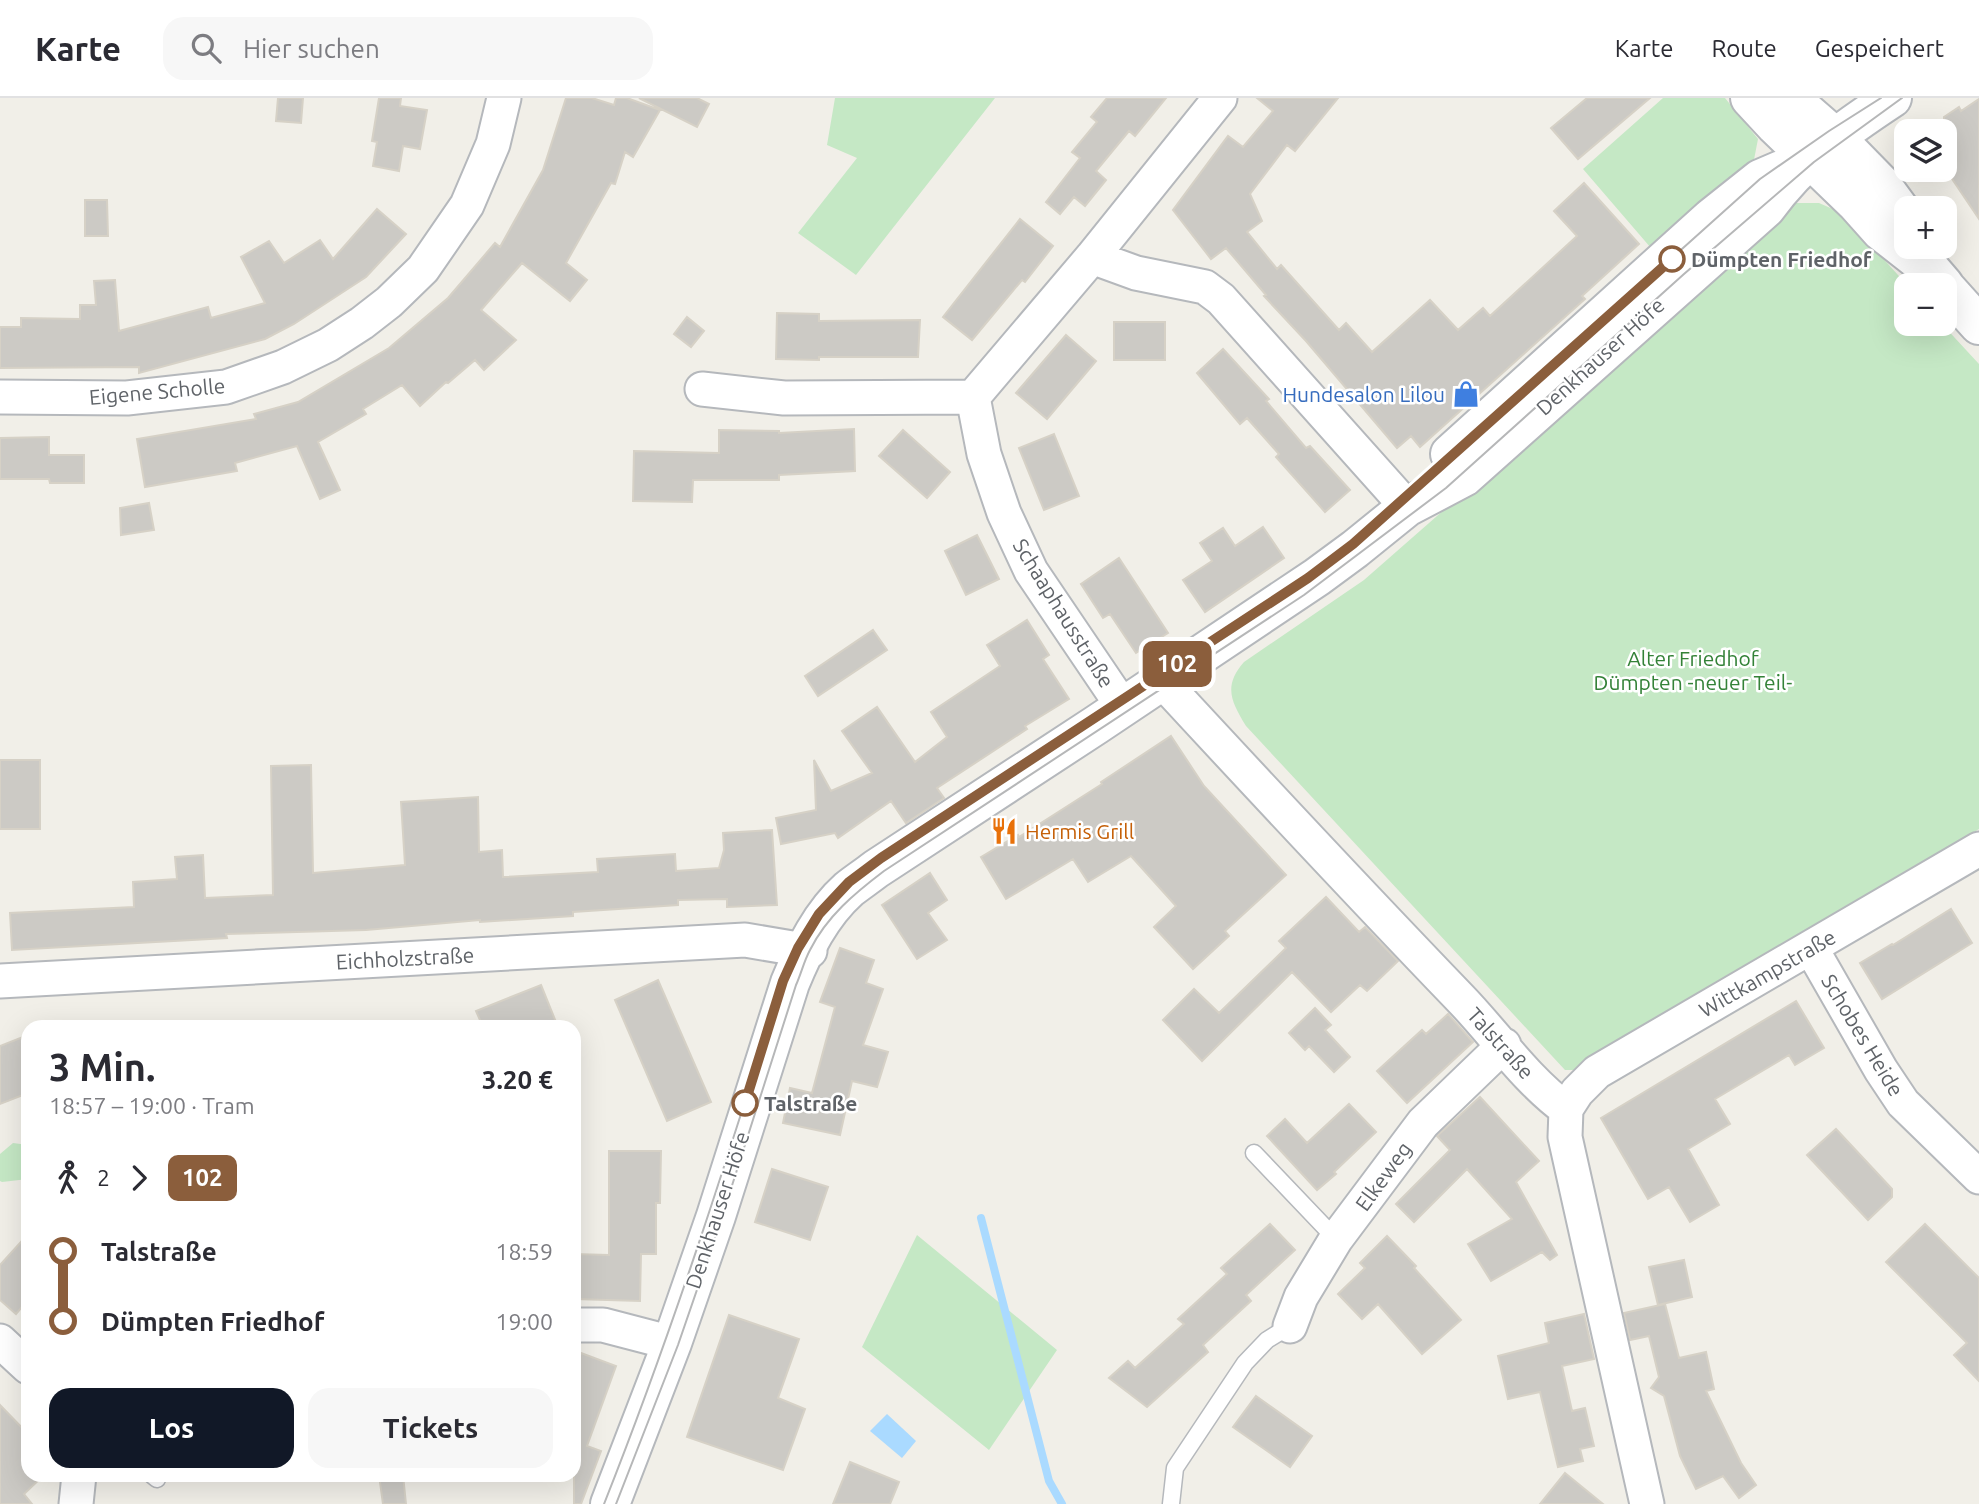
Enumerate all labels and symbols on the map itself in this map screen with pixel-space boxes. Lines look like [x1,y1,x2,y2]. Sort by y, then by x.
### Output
marker: Dümpten Friedhof [1659,246,1685,272]
place label: Dümpten Friedhof [1691,247,1872,271]
street label: Denkhauser Höfe [1531,292,1669,420]
street label: Eigene Scholle [88,373,226,409]
shop icon: Hundesalon Lilou [1451,379,1481,409]
place label: Hundesalon Lilou [1282,382,1445,406]
street label: Schaaphausstraße [1009,534,1119,692]
line badge: 102 [1137,641,1217,687]
park label: Alter Friedhof Dümpten -neuer Teil- [1594,646,1792,694]
restaurant icon: Hermis Grill [989,816,1019,846]
place label: Hermis Grill [1025,819,1134,843]
street label: Wittkampstraße [1694,924,1840,1022]
street label: Eichholzstraße [335,942,475,974]
street label: Schobes Heide [1817,970,1909,1100]
street label: Talstraße [1463,1002,1539,1084]
marker: Talstraße [732,1090,758,1116]
place label: Talstraße [764,1091,857,1115]
street label: Denkhauser Höfe [680,1128,754,1292]
street label: Elkeweg [1350,1137,1416,1215]

